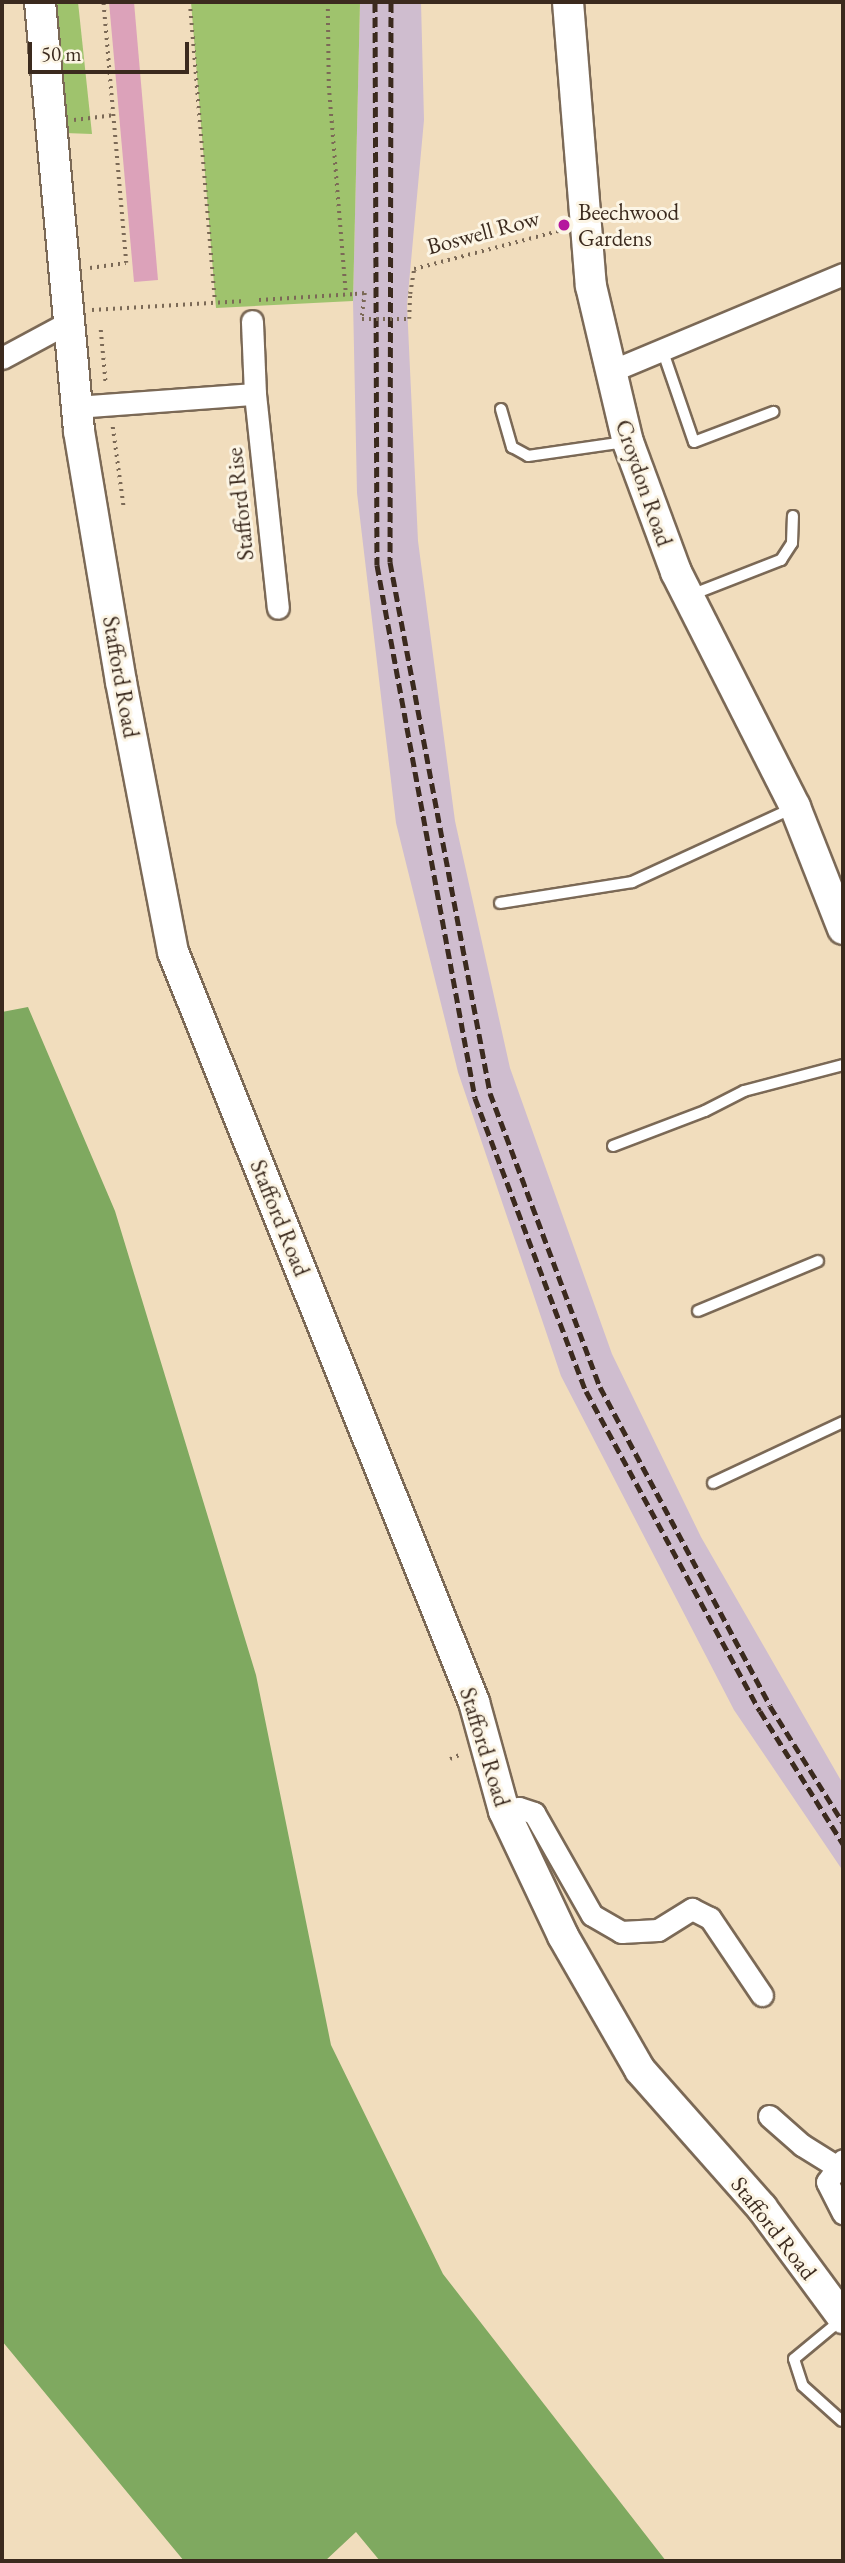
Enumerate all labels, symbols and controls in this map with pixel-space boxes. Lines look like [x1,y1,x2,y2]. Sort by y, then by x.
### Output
scale bar [32,28,192,72]
text: 50 m [41,40,82,67]
place label: Beechwood Gardens [578,198,679,252]
street label: Boswell Row [424,204,542,260]
marker: Beechwood Gardens [556,217,572,233]
street label: Croydon Road [609,416,679,550]
street label: Stafford Rise [220,446,260,562]
street label: Stafford Road [97,614,145,740]
street label: Stafford Road [244,1156,316,1280]
street label: Stafford Road [454,1684,516,1810]
street label: Stafford Road [725,2171,823,2285]

